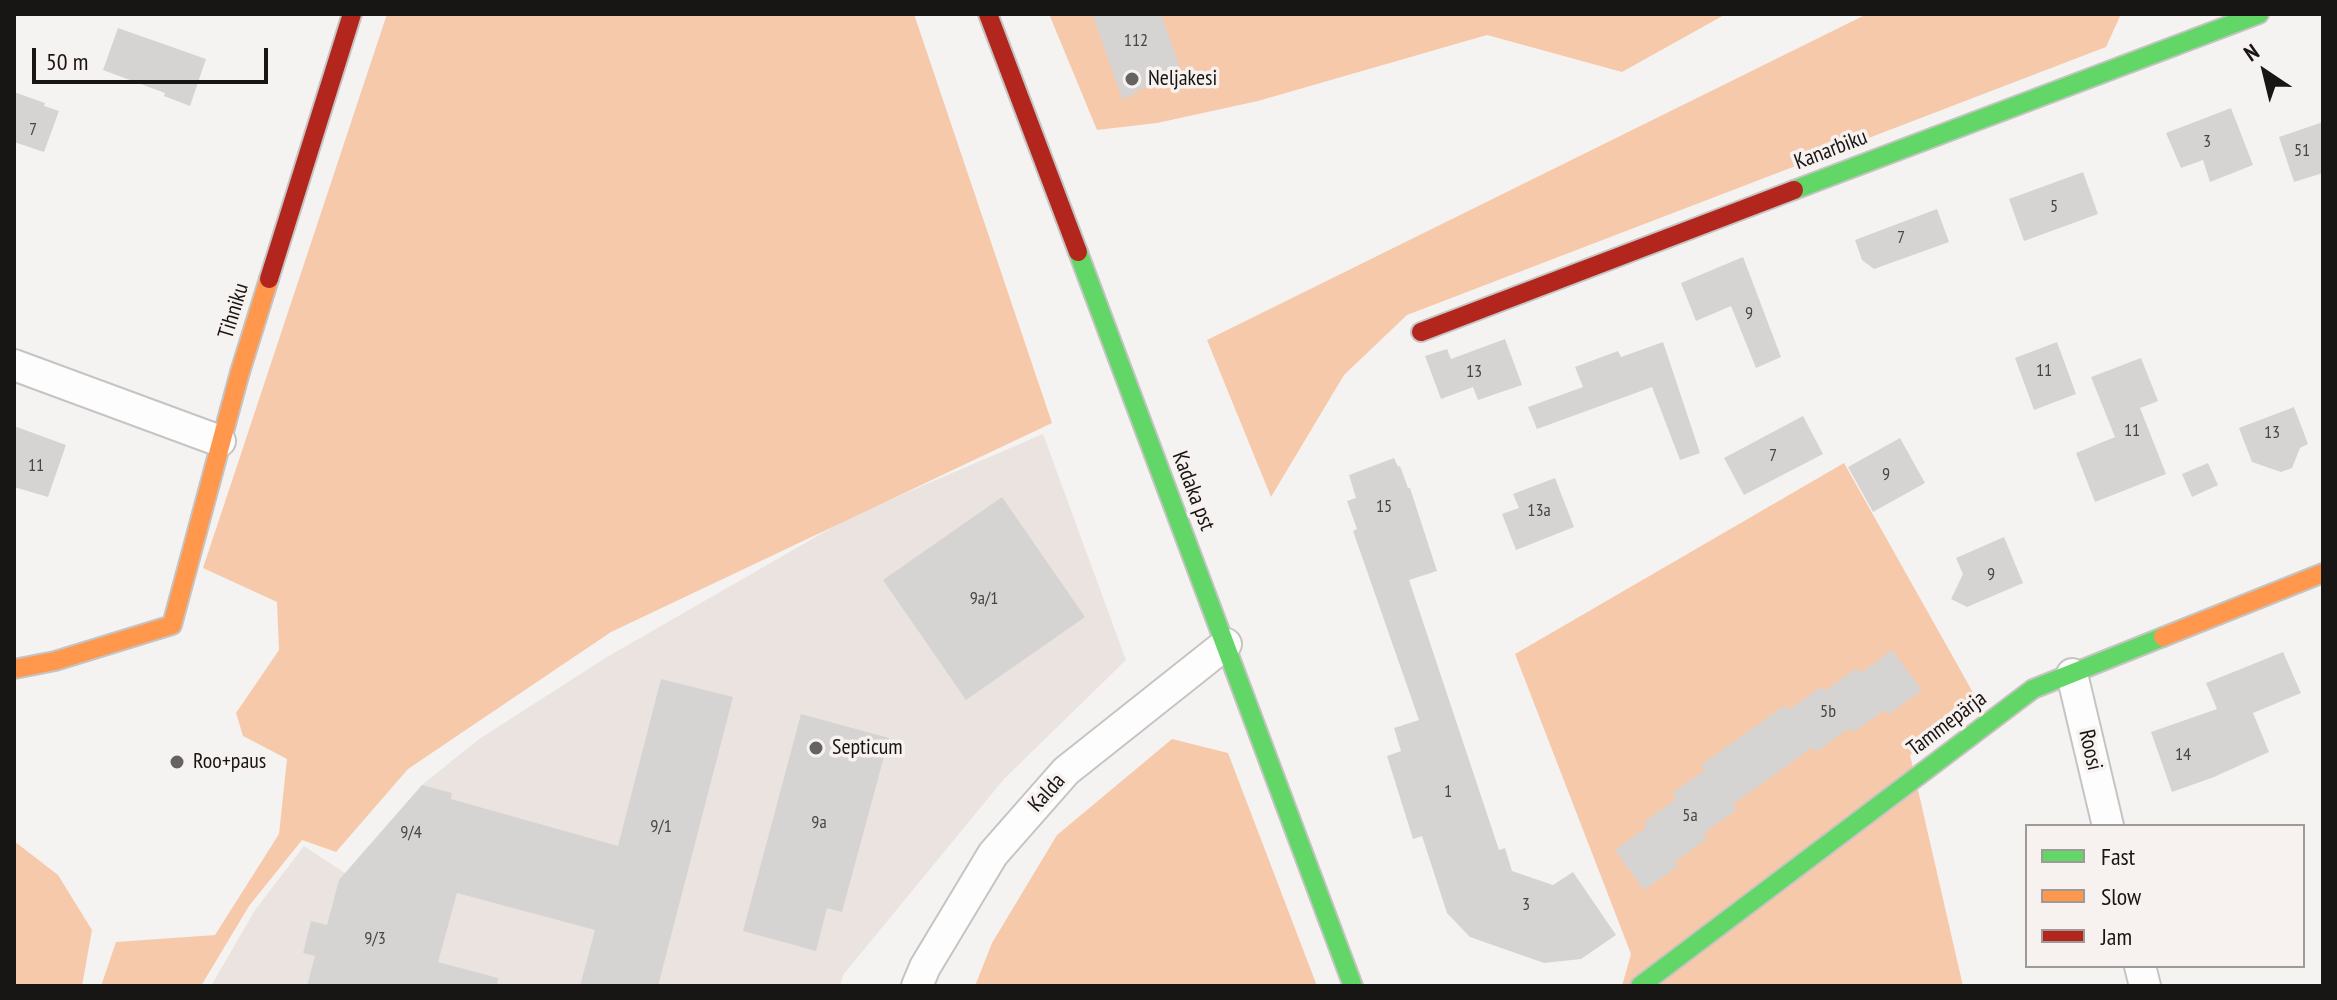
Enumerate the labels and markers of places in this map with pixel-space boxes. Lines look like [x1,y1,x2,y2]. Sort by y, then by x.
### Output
place label: Neljakesi [1148,66,1217,92]
marker: Neljakesi [1123,70,1141,88]
place label: Septicum [832,735,903,761]
marker: Septicum [807,739,825,757]
place label: Roo+paus [193,749,266,775]
marker: Roo+paus [168,753,186,771]

